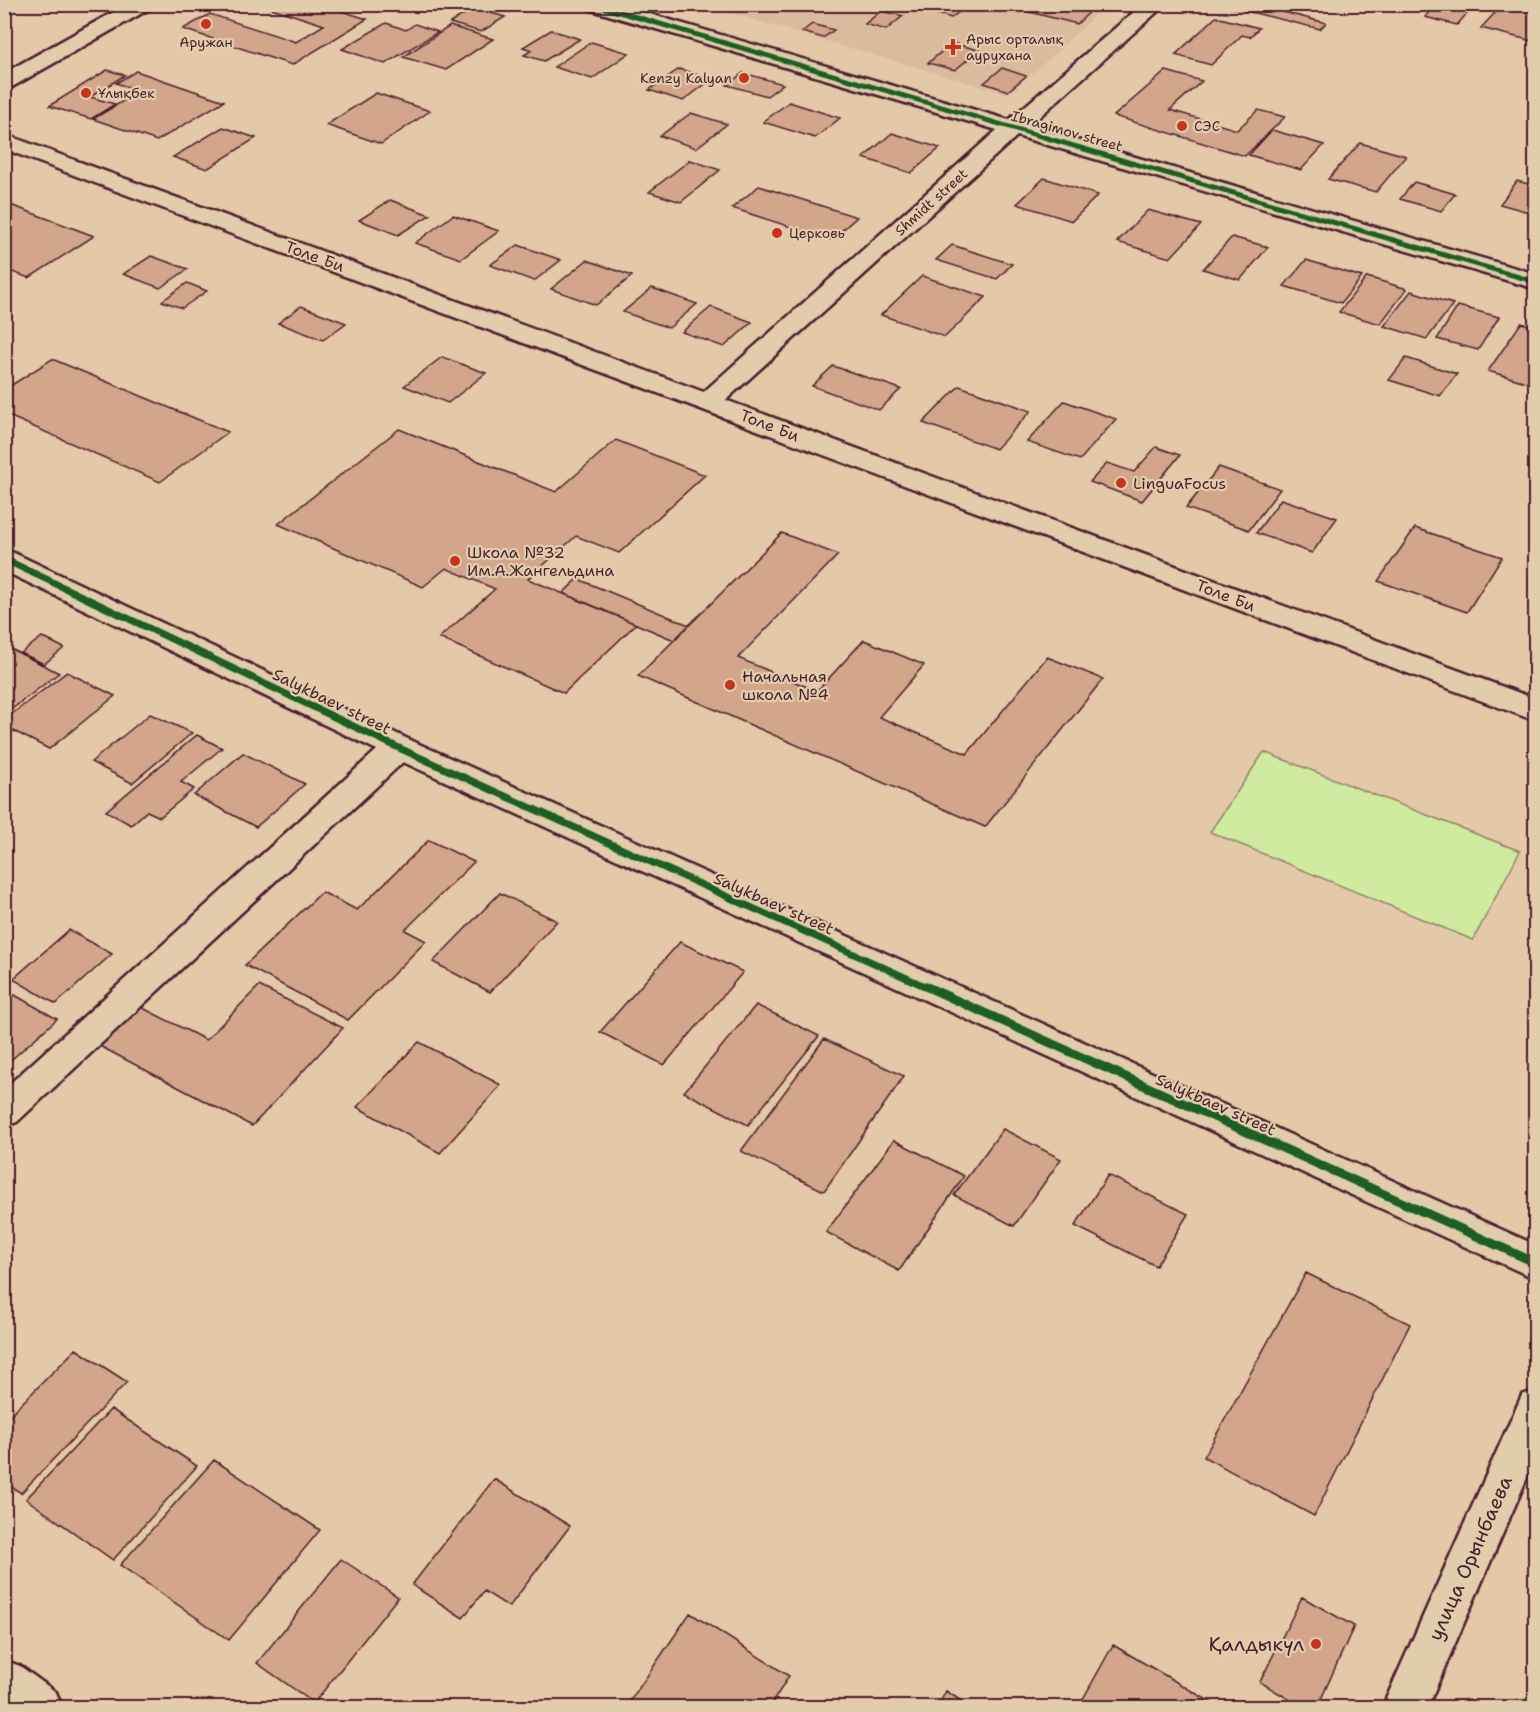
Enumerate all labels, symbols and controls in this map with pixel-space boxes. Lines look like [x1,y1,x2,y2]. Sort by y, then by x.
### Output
marker: Аружан [199,17,213,31]
place label: Арыс орталық аурухана [966,30,1063,64]
place label: Аружан [179,33,233,51]
marker: Арыс орталық аурухана [944,38,962,56]
place label: Kenzy Kalyan [640,69,732,87]
marker: Kenzy Kalyan [737,71,751,85]
place label: Ұлықбек [98,84,155,102]
marker: Ұлықбек [79,86,93,100]
street label: Ibragimov street [1009,106,1125,156]
place label: СЭС [1194,117,1220,135]
marker: СЭС [1175,119,1189,133]
street label: Shmidt street [891,165,971,239]
place label: Церковь [789,224,845,242]
marker: Церковь [770,226,784,240]
street label: Толе Би [282,236,347,277]
street label: Толе Би [737,405,802,446]
place label: LinguaFocus [1133,473,1226,494]
marker: LinguaFocus [1114,476,1128,490]
place label: Школа №32 Им.А.Жангельдина [467,542,614,581]
marker: Школа №32 Им.А.Жангельдина [448,554,462,568]
street label: Толе Би [1193,575,1258,616]
street label: Salykbaev street [269,664,394,739]
place label: Начальная школа №4 [742,666,829,705]
marker: Начальная школа №4 [723,678,737,692]
street label: Salykbaev street [710,868,837,939]
street label: Salykbaev street [1152,1069,1279,1140]
street label: улица Орынбаева [1422,1471,1518,1645]
place label: Қалдыкүл [1208,1631,1304,1657]
marker: Қалдыкүл [1309,1637,1323,1651]

